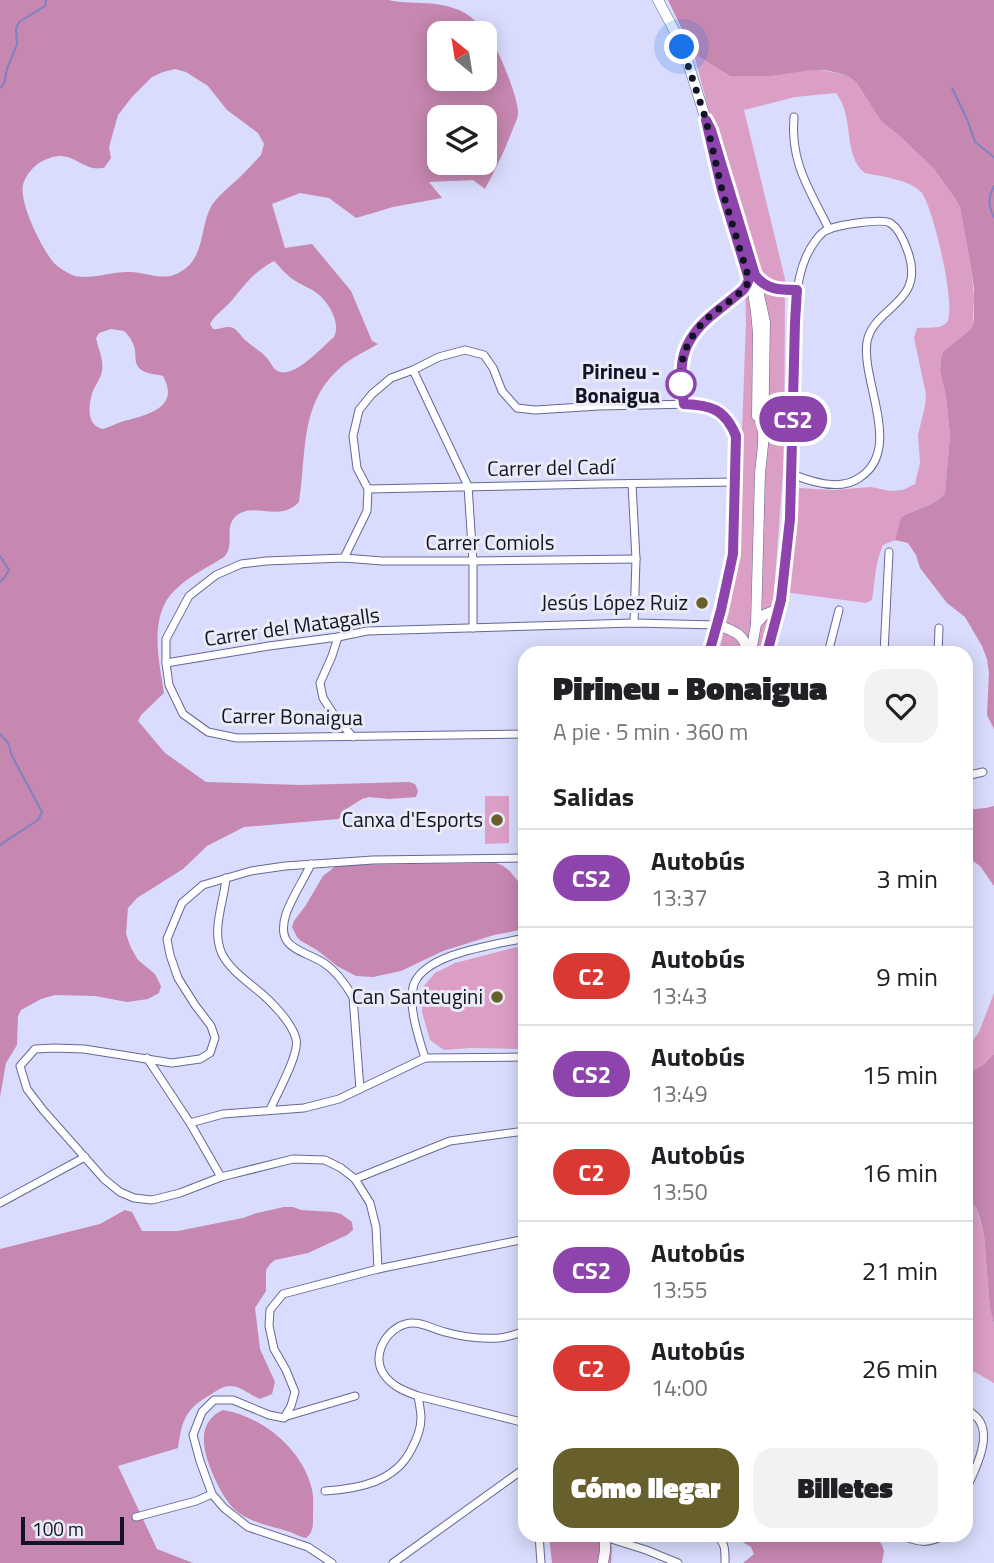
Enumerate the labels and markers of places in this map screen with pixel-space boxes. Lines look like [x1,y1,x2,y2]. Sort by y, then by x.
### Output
place label: Pirineu - Bonaigua [575,355,660,411]
marker: Pirineu - Bonaigua [666,369,696,399]
place label: Jesús López Ruiz [541,586,688,618]
marker: Jesús López Ruiz [694,595,710,611]
place label: Canxa d'Esports [342,803,483,835]
marker: Canxa d'Esports [489,812,505,828]
place label: Can Santeugini [352,980,483,1012]
marker: Can Santeugini [489,989,505,1005]

